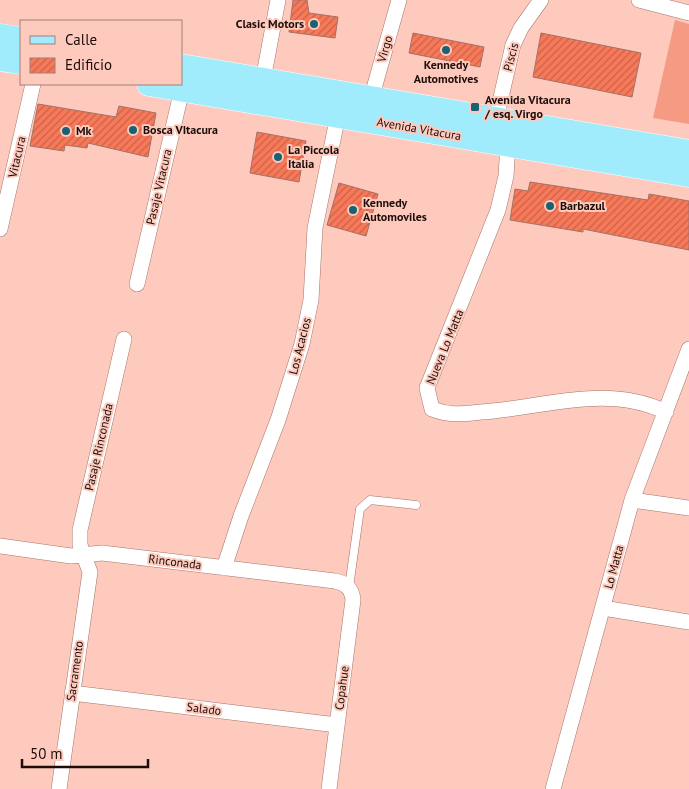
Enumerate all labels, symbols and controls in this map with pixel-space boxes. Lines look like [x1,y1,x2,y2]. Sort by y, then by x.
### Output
place label: Clasic Motors [236,16,304,31]
marker: Clasic Motors [308,18,320,30]
legend [20,20,182,85]
text: Calle [65,30,97,49]
street label: Virgo [373,34,395,65]
street label: Piscis [500,41,521,73]
marker: Kennedy Automotives [440,44,452,56]
text: Edificio [65,55,112,74]
place label: Kennedy Automotives [414,57,478,86]
place label: Avenida Vitacura / esq. Virgo [484,92,571,121]
marker: Avenida Vitacura / esq. Virgo [469,101,481,113]
street label: Avenida Vitacura [376,114,462,143]
place label: Bosca VItacura [143,122,218,137]
place label: Mk [76,123,92,138]
marker: Bosca VItacura [127,124,139,136]
marker: Mk [60,125,72,137]
street label: Vitacura [4,135,29,180]
place label: La Piccola Italia [288,142,339,171]
street label: Pasaje Vitacura [143,147,175,226]
marker: La Piccola Italia [272,151,284,163]
place label: Kennedy Automoviles [363,195,427,224]
place label: Barbazul [560,198,606,213]
marker: Barbazul [544,200,556,212]
marker: Kennedy Automoviles [347,204,359,216]
street label: Nueva Lo Matta [423,307,466,387]
street label: Los Acacios [285,316,314,376]
street label: Pasaje Rinconada [81,402,116,492]
street label: Lo Matta [600,543,627,590]
street label: Rinconada [148,551,203,572]
street label: Sacramento [63,640,86,702]
street label: Copahue [331,665,352,711]
street label: Salado [186,699,222,718]
scale bar [22,736,149,768]
text: 50 m [30,744,63,763]

